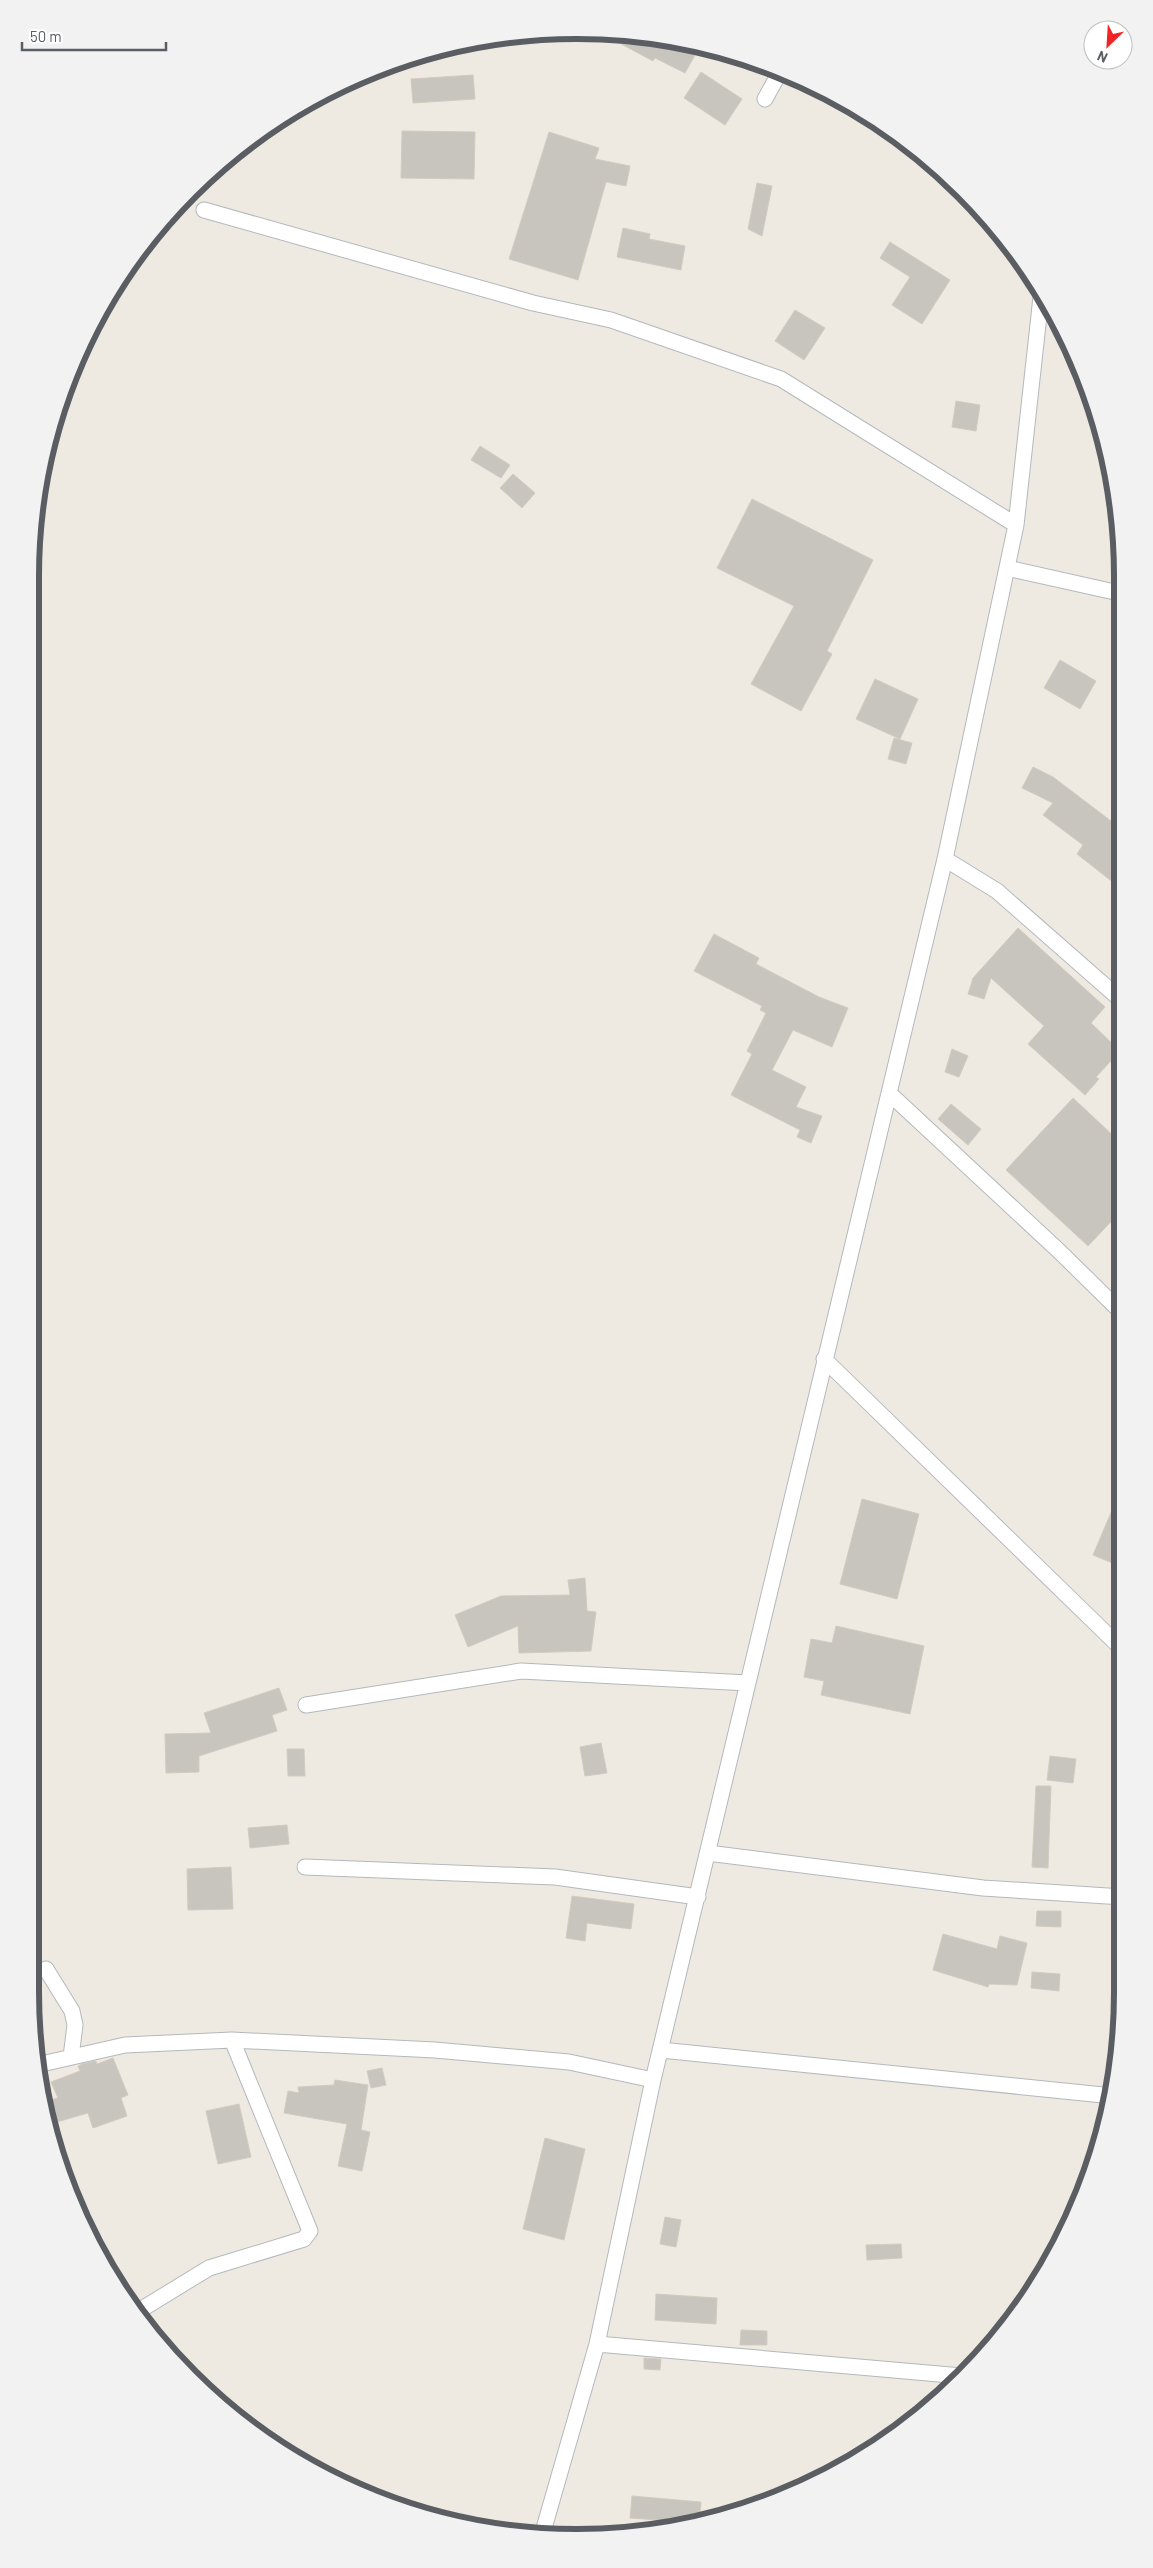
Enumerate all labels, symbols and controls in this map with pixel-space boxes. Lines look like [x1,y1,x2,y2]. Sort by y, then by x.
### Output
scale bar [22,20,166,52]
north arrow [1083,20,1133,70]
text: 50 m [30,27,62,45]
text: N [1094,48,1110,67]

